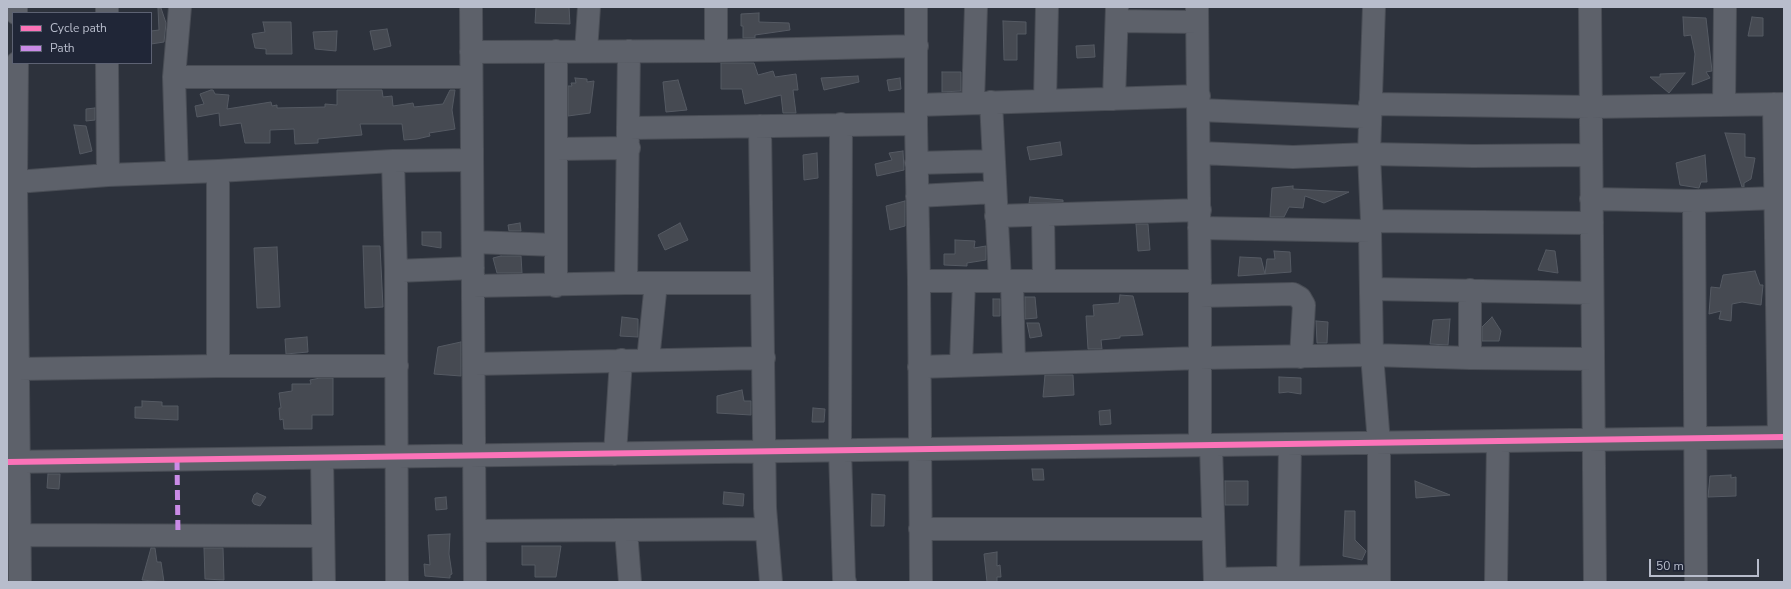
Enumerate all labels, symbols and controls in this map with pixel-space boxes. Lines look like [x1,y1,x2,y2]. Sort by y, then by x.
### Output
legend [12,12,152,64]
text: Cycle path [50,20,107,36]
text: Path [50,40,75,56]
scale bar [1651,551,1761,577]
text: 50 m [1656,558,1684,574]

